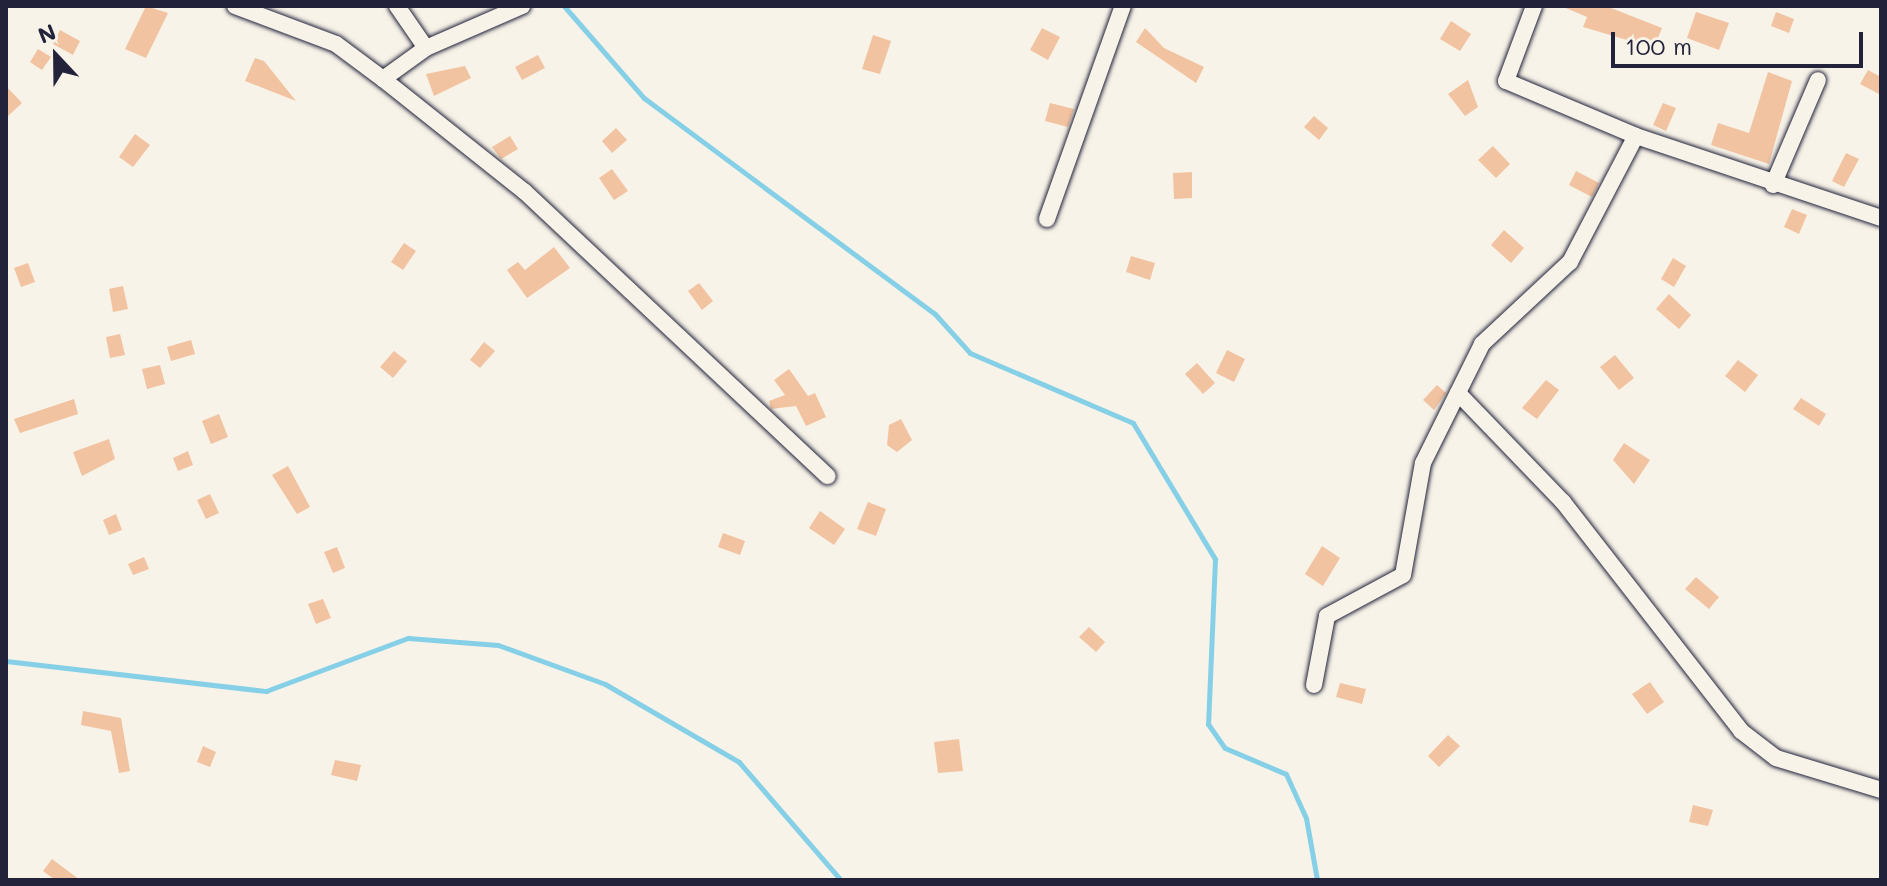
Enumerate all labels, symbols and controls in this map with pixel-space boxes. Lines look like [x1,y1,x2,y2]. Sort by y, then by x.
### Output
north arrow [16,16,96,96]
scale bar [1615,16,1867,66]
text: N [34,17,60,50]
text: 100 m [1625,30,1692,61]

